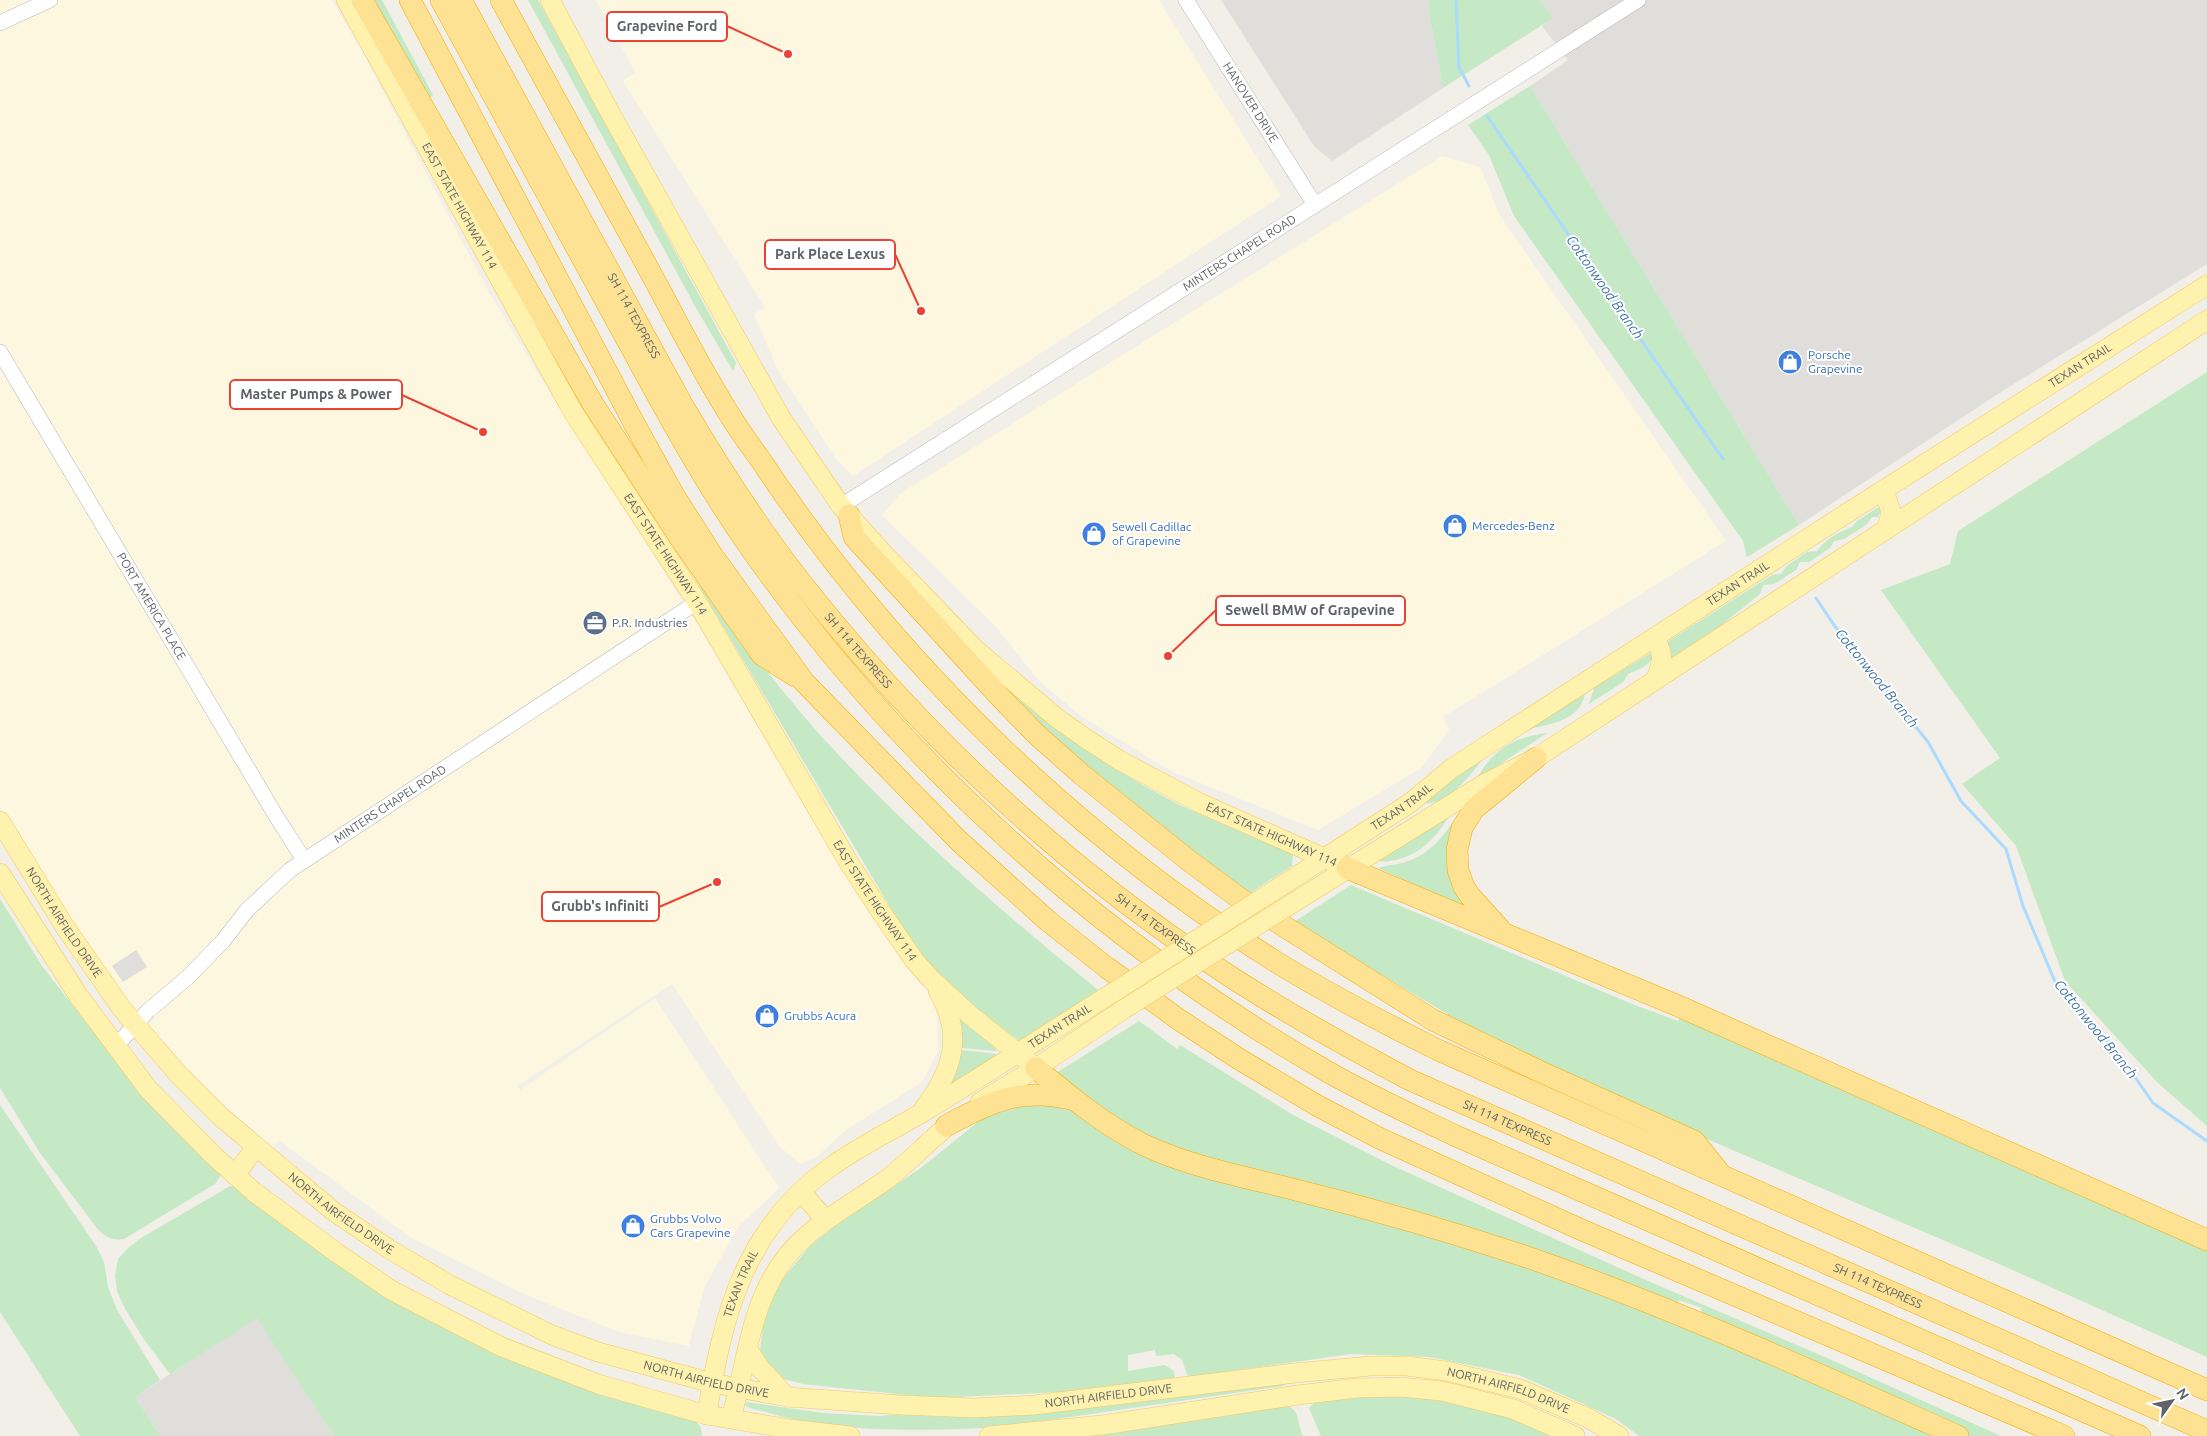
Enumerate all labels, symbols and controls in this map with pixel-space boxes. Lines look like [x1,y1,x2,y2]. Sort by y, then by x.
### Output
callout: Grapevine Ford [607,12,727,41]
text: Grapevine Ford [617,18,717,34]
street label: HANOVER DRIVE [1221,60,1281,145]
street label: EAST STATE HIGHWAY 114 [420,140,500,271]
street label: MINTERS CHAPEL ROAD [1180,212,1298,293]
water label: Cottonwood Branch [1563,232,1647,342]
callout: Park Place Lexus [765,240,895,269]
text: Park Place Lexus [775,246,885,262]
street label: SH 114 TEXPRESS [606,271,663,361]
street label: TEXAN TRAIL [2046,340,2114,390]
place label: Porsche Grapevine [1808,348,1863,375]
shop icon: Porsche Grapevine [1777,349,1803,375]
callout: Master Pumps & Power [230,380,402,409]
text: Master Pumps & Power [240,386,392,402]
street label: EAST STATE HIGHWAY 114 [622,491,710,617]
shop icon: Mercedes-Benz [1442,513,1468,539]
place label: Mercedes-Benz [1472,519,1555,532]
place label: Sewell Cadillac of Grapevine [1112,520,1192,547]
shop icon: Sewell Cadillac of Grapevine [1081,521,1107,547]
street label: PORT AMERICA PLACE [115,550,189,662]
street label: TEXAN TRAIL [1704,558,1771,608]
callout: Sewell BMW of Grapevine [1216,596,1405,625]
text: Sewell BMW of Grapevine [1225,602,1395,618]
office icon: P.R. Industries [582,610,608,636]
street label: SH 114 TEXPRESS [822,610,895,690]
place label: P.R. Industries [612,616,688,629]
water label: Cottonwood Branch [1832,625,1922,731]
street label: MINTERS CHAPEL ROAD [331,762,448,845]
street label: TEXAN TRAIL [1368,781,1434,833]
street label: EAST STATE HIGHWAY 114 [1204,799,1339,869]
street label: EAST STATE HIGHWAY 114 [831,838,920,964]
street label: NORTH AIRFIELD DRIVE [24,865,105,980]
street label: SH 114 TEXPRESS [1113,890,1198,957]
callout: Grubb's Infiniti [542,892,659,921]
text: Grubb's Infiniti [551,898,649,914]
water label: Cottonwood Branch [2051,976,2141,1082]
street label: TEXAN TRAIL [1026,1001,1093,1051]
shop icon: Grubbs Acura [754,1003,780,1029]
place label: Grubbs Acura [784,1009,856,1022]
street label: SH 114 TEXPRESS [1461,1097,1554,1148]
street label: NORTH AIRFIELD DRIVE [286,1169,397,1257]
place label: Grubbs Volvo Cars Grapevine [650,1212,731,1239]
shop icon: Grubbs Volvo Cars Grapevine [620,1213,646,1239]
street label: TEXAN TRAIL [721,1247,760,1319]
street label: SH 114 TEXPRESS [1832,1260,1924,1311]
street label: NORTH AIRFIELD DRIVE [642,1358,770,1400]
street label: NORTH AIRFIELD DRIVE [1446,1364,1572,1416]
north arrow [2147,1376,2197,1426]
street label: NORTH AIRFIELD DRIVE [1044,1381,1173,1410]
text: N [2173,1385,2192,1403]

